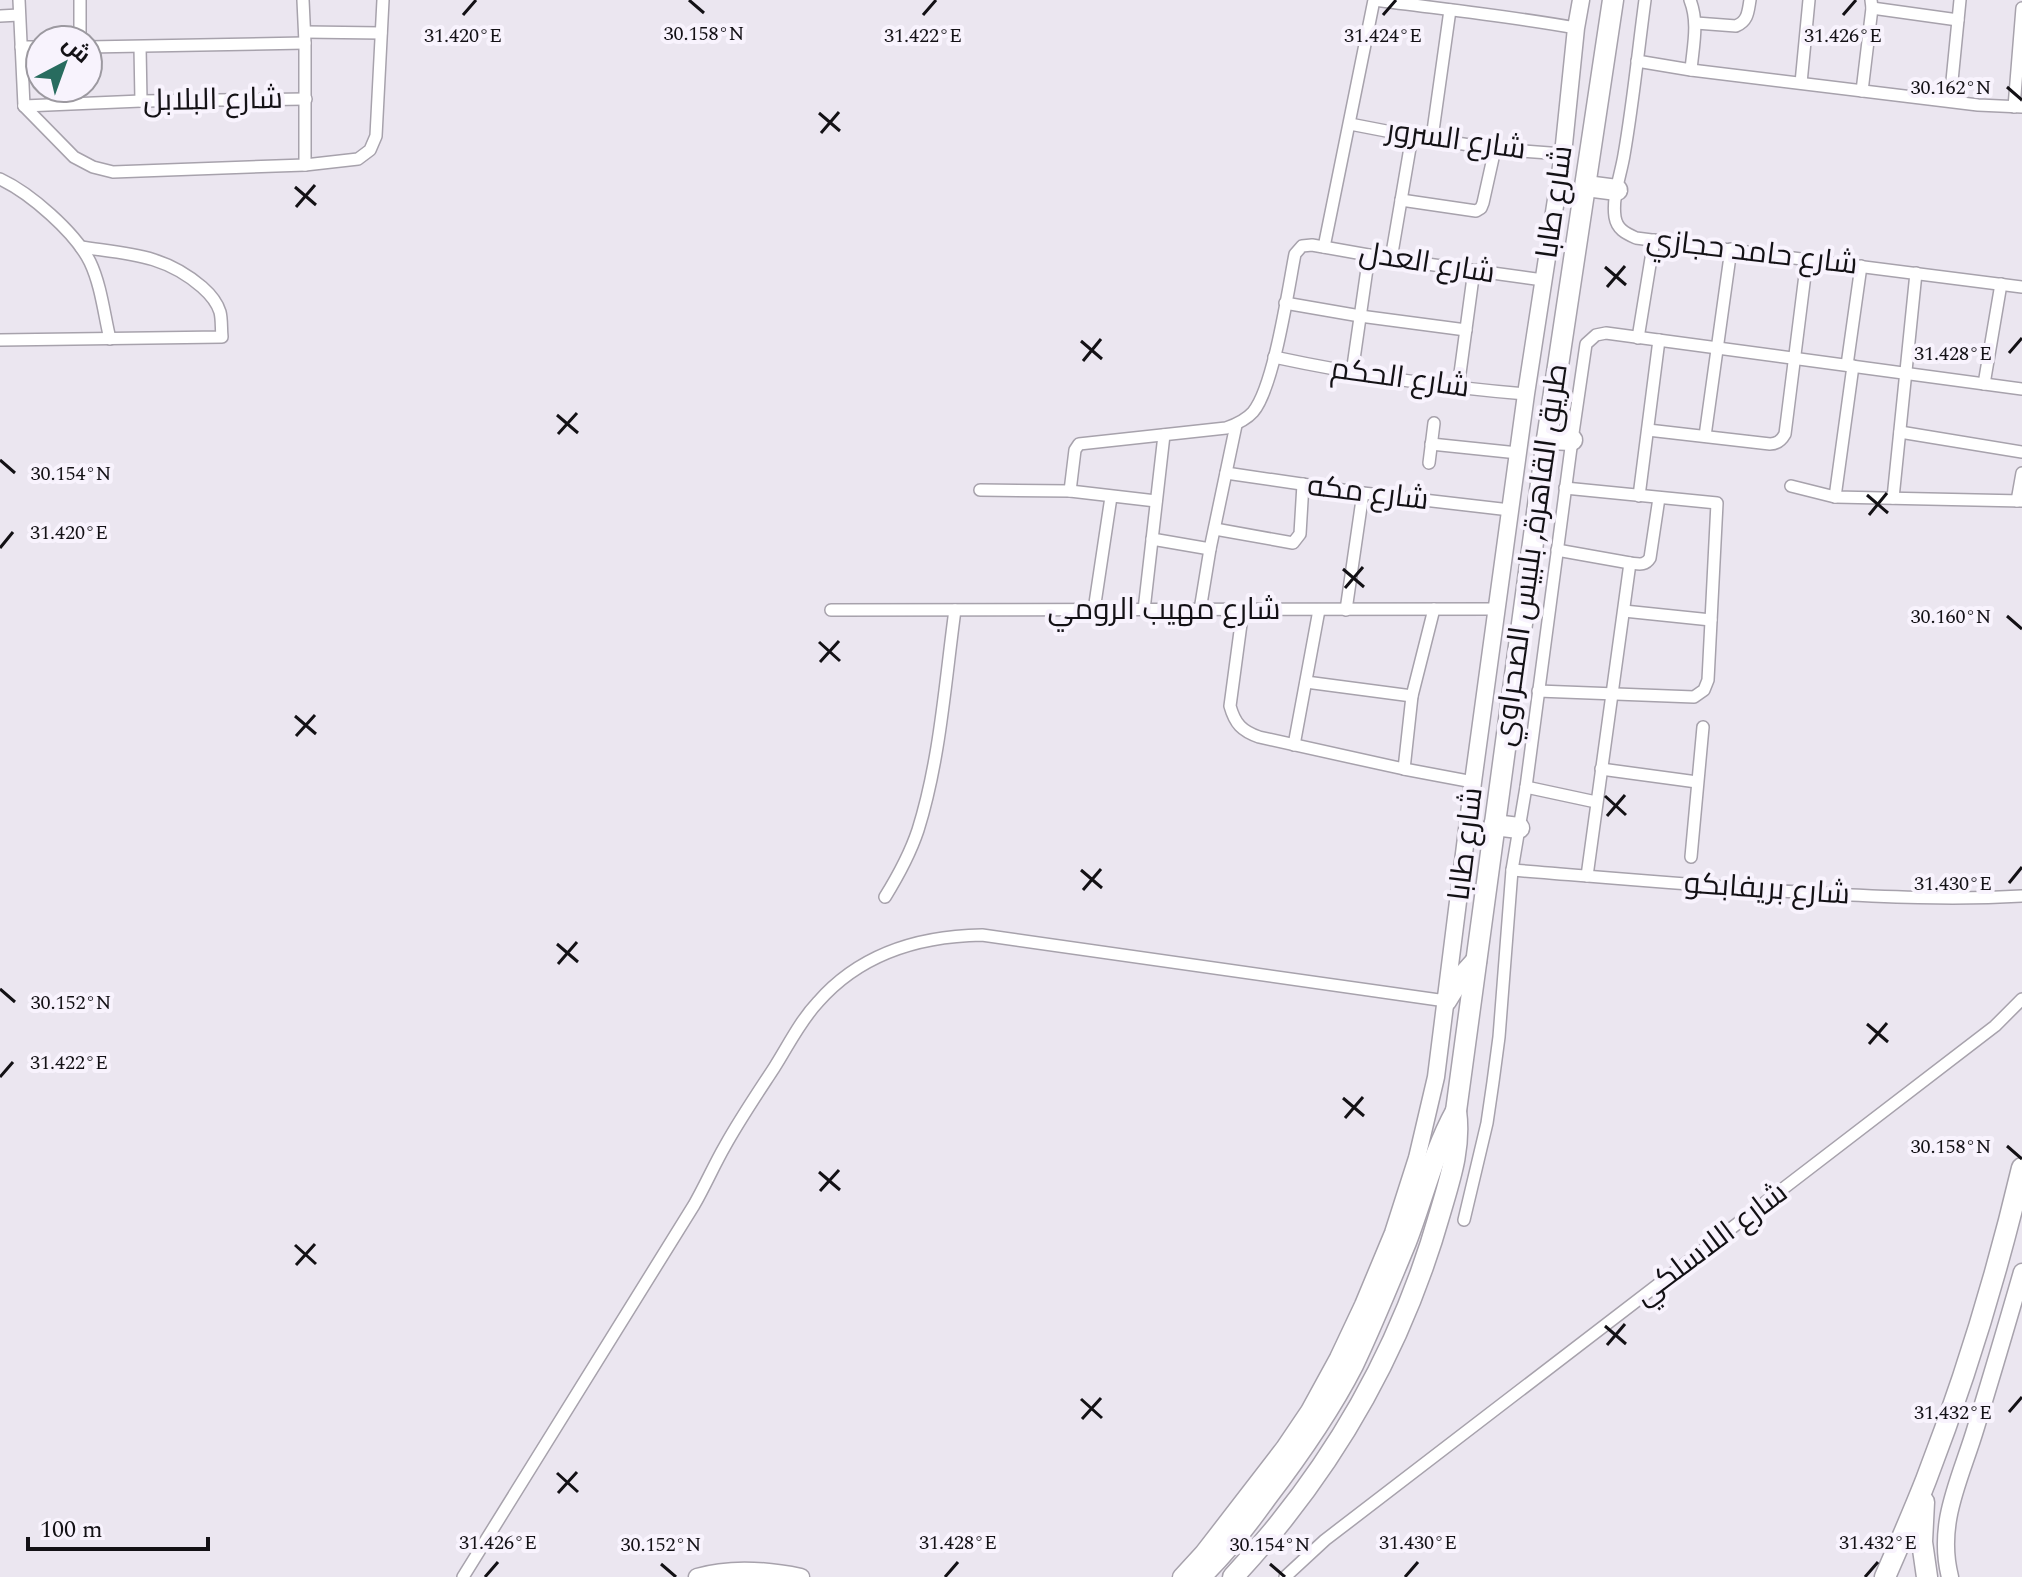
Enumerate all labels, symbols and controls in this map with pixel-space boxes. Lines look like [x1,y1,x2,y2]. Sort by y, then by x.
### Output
text: 30.158°N [664,19,744,49]
text: 31.420°E [424,21,502,51]
text: 31.422°E [884,21,962,51]
text: 31.424°E [1344,21,1422,51]
text: 31.426°E [1804,21,1882,51]
north arrow [24,24,104,104]
text: ش [55,28,98,72]
text: 30.162°N [1911,73,1991,103]
street label: شارع البلابل [143,76,283,124]
street label: شارع السرور [1381,107,1529,173]
street label: شارع طابا [1524,143,1586,261]
street label: شارع حامد حجازي [1644,216,1860,288]
street label: شارع العدل [1356,230,1498,296]
text: 31.428°E [1914,339,1992,369]
street label: شارع الحكم [1328,346,1472,410]
street label: طريق القاهرة, بلبيس الصحراوي [1481,361,1581,749]
text: 30.154°N [31,459,111,489]
street label: شارع مكه [1305,463,1431,523]
text: 31.420°E [30,518,108,548]
street label: شارع مهيب الرومي [1048,587,1280,633]
text: 30.160°N [1911,602,1991,632]
street label: شارع طابا [1436,785,1496,903]
street label: شارع بريفابكو [1683,860,1851,918]
text: 31.430°E [1914,869,1992,899]
text: 30.152°N [31,988,111,1018]
text: 31.422°E [30,1048,108,1078]
text: 30.158°N [1911,1132,1991,1162]
street label: شارع اللاسلكي [1624,1171,1798,1317]
text: 31.432°E [1914,1398,1992,1428]
scale bar [28,1501,208,1551]
text: 100 m [40,1512,103,1548]
text: 31.426°E [459,1528,537,1558]
text: 31.428°E [919,1528,997,1558]
text: 31.430°E [1379,1528,1457,1558]
text: 31.432°E [1839,1528,1917,1558]
text: 30.152°N [621,1530,701,1560]
text: 30.154°N [1230,1530,1310,1560]

